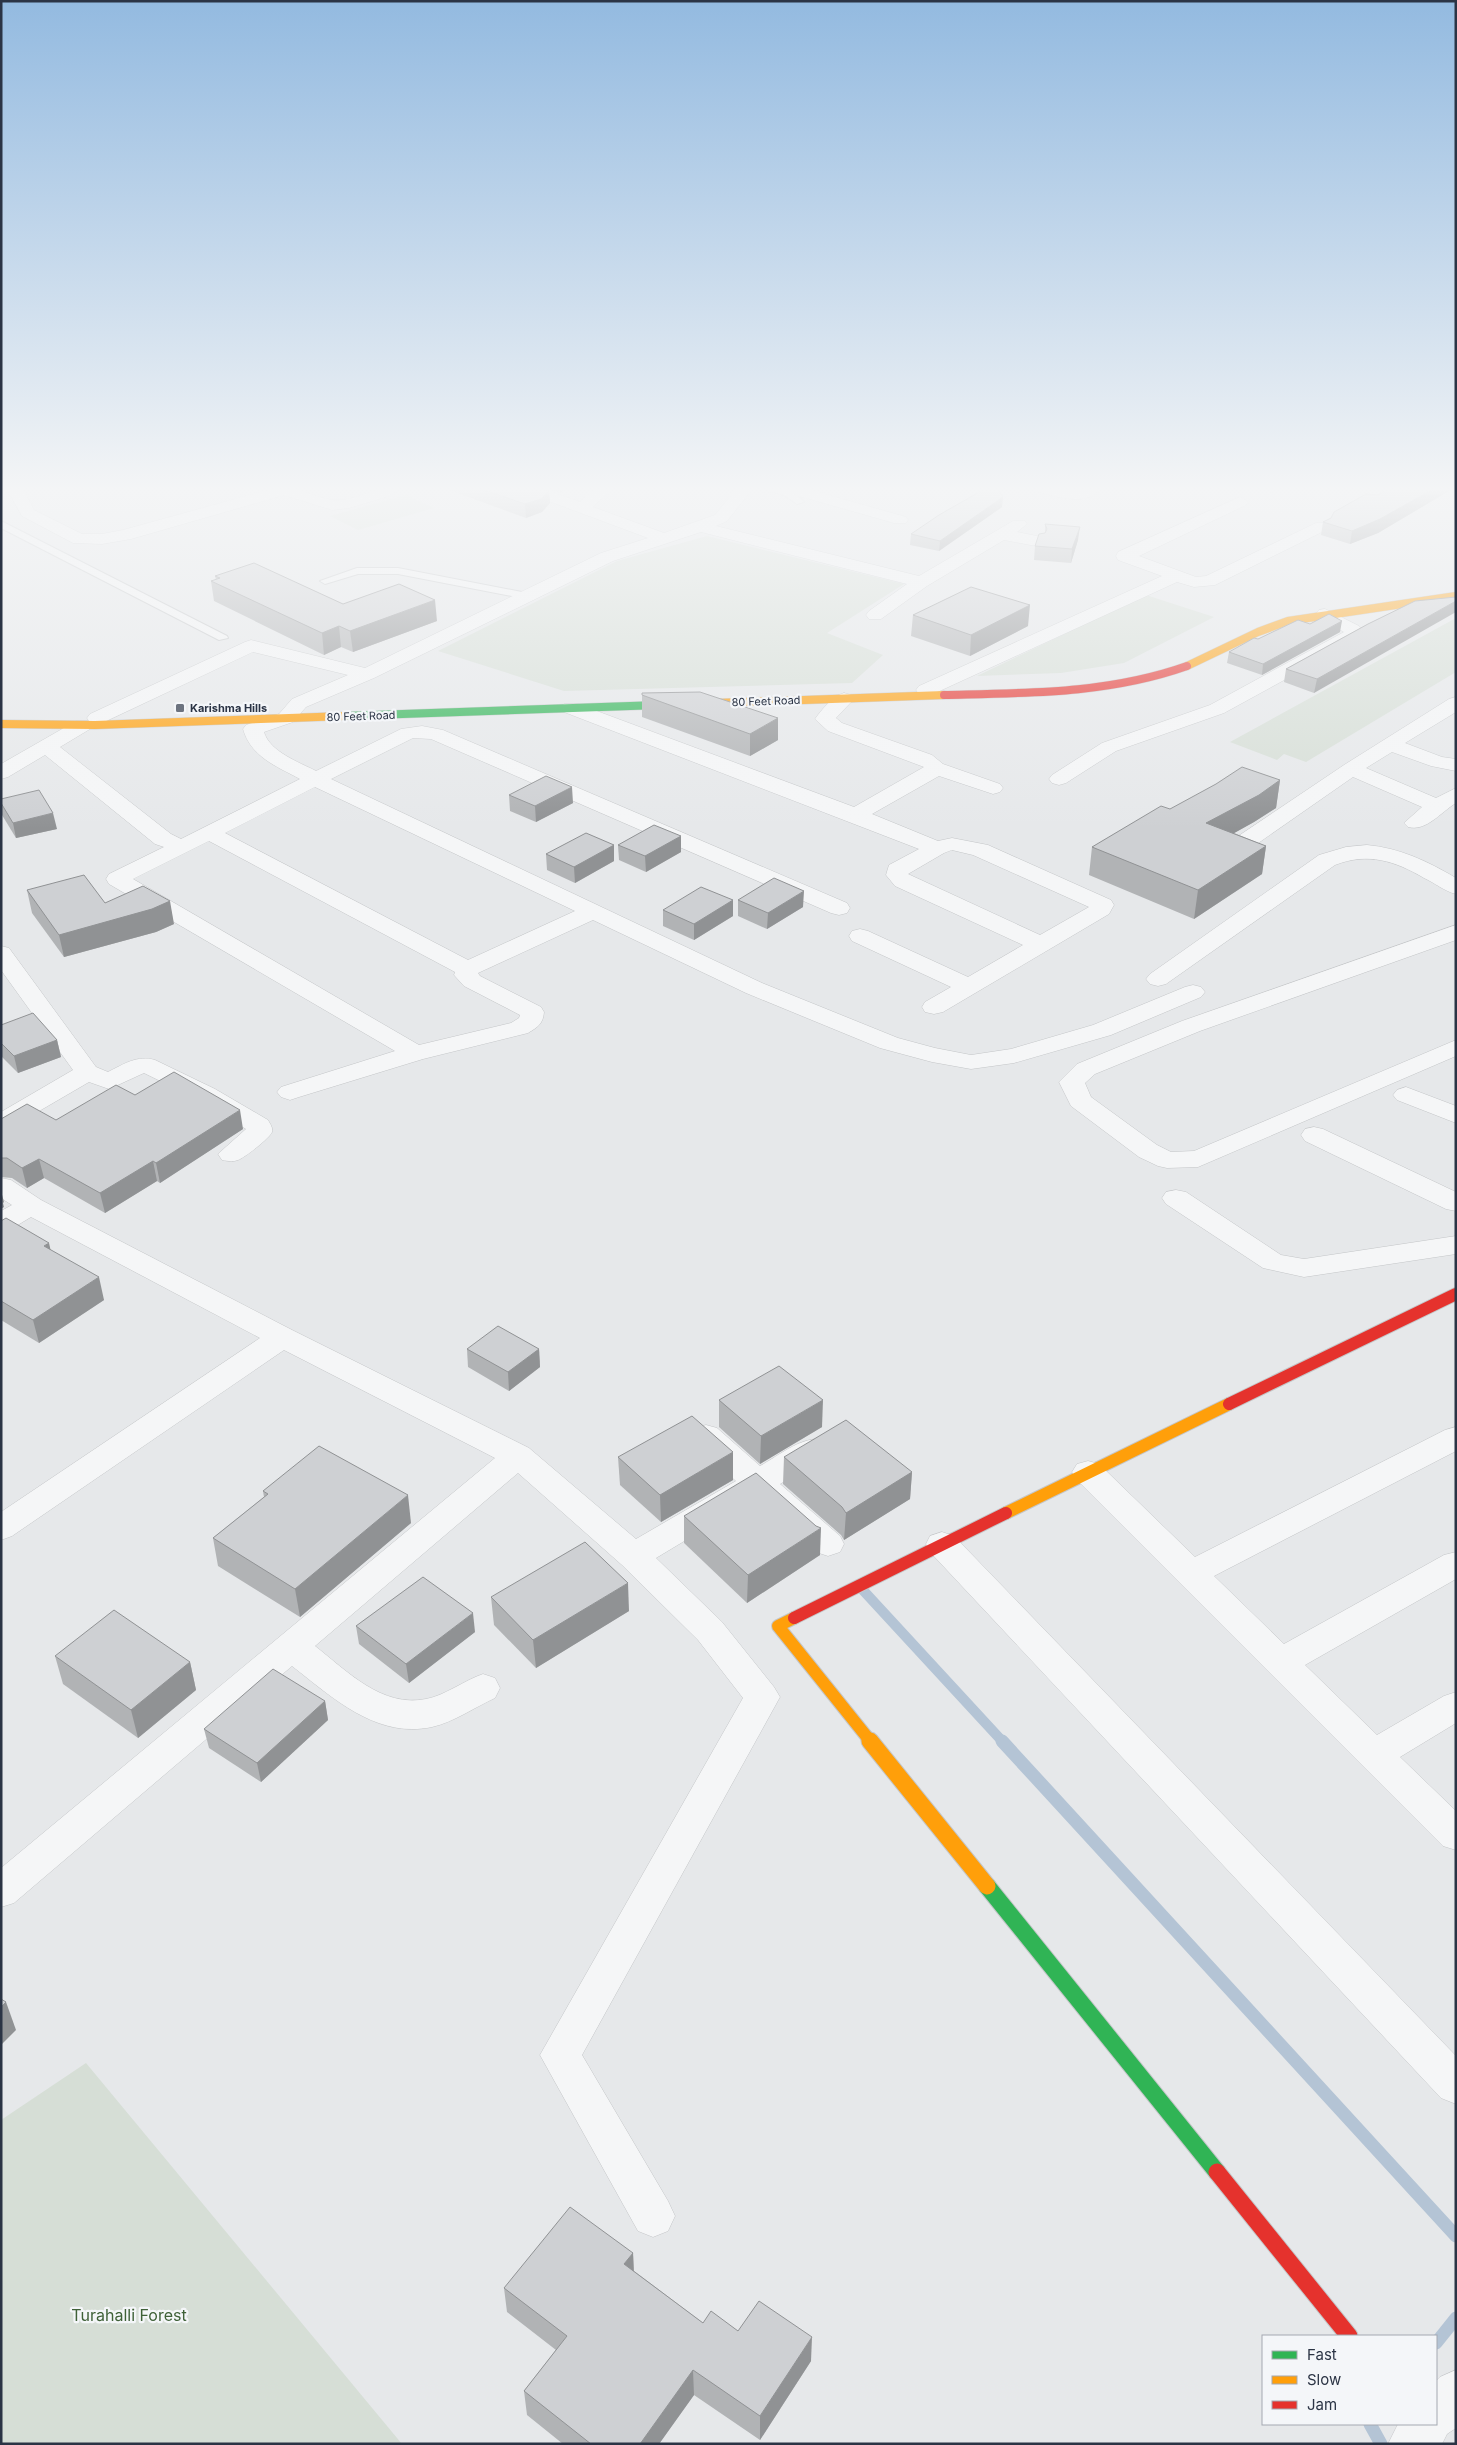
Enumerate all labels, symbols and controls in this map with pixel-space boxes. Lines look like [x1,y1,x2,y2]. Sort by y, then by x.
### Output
street label: 80 Feet Road [731,693,801,709]
place label: Karishma Hills [190,701,267,715]
marker: Karishma Hills [174,702,186,714]
street label: 80 Feet Road [326,708,396,724]
park label: Turahalli Forest [71,2305,187,2325]
legend [1262,2335,1437,2425]
text: Fast [1307,2345,1337,2364]
text: Slow [1307,2370,1341,2389]
text: Jam [1307,2395,1337,2414]

